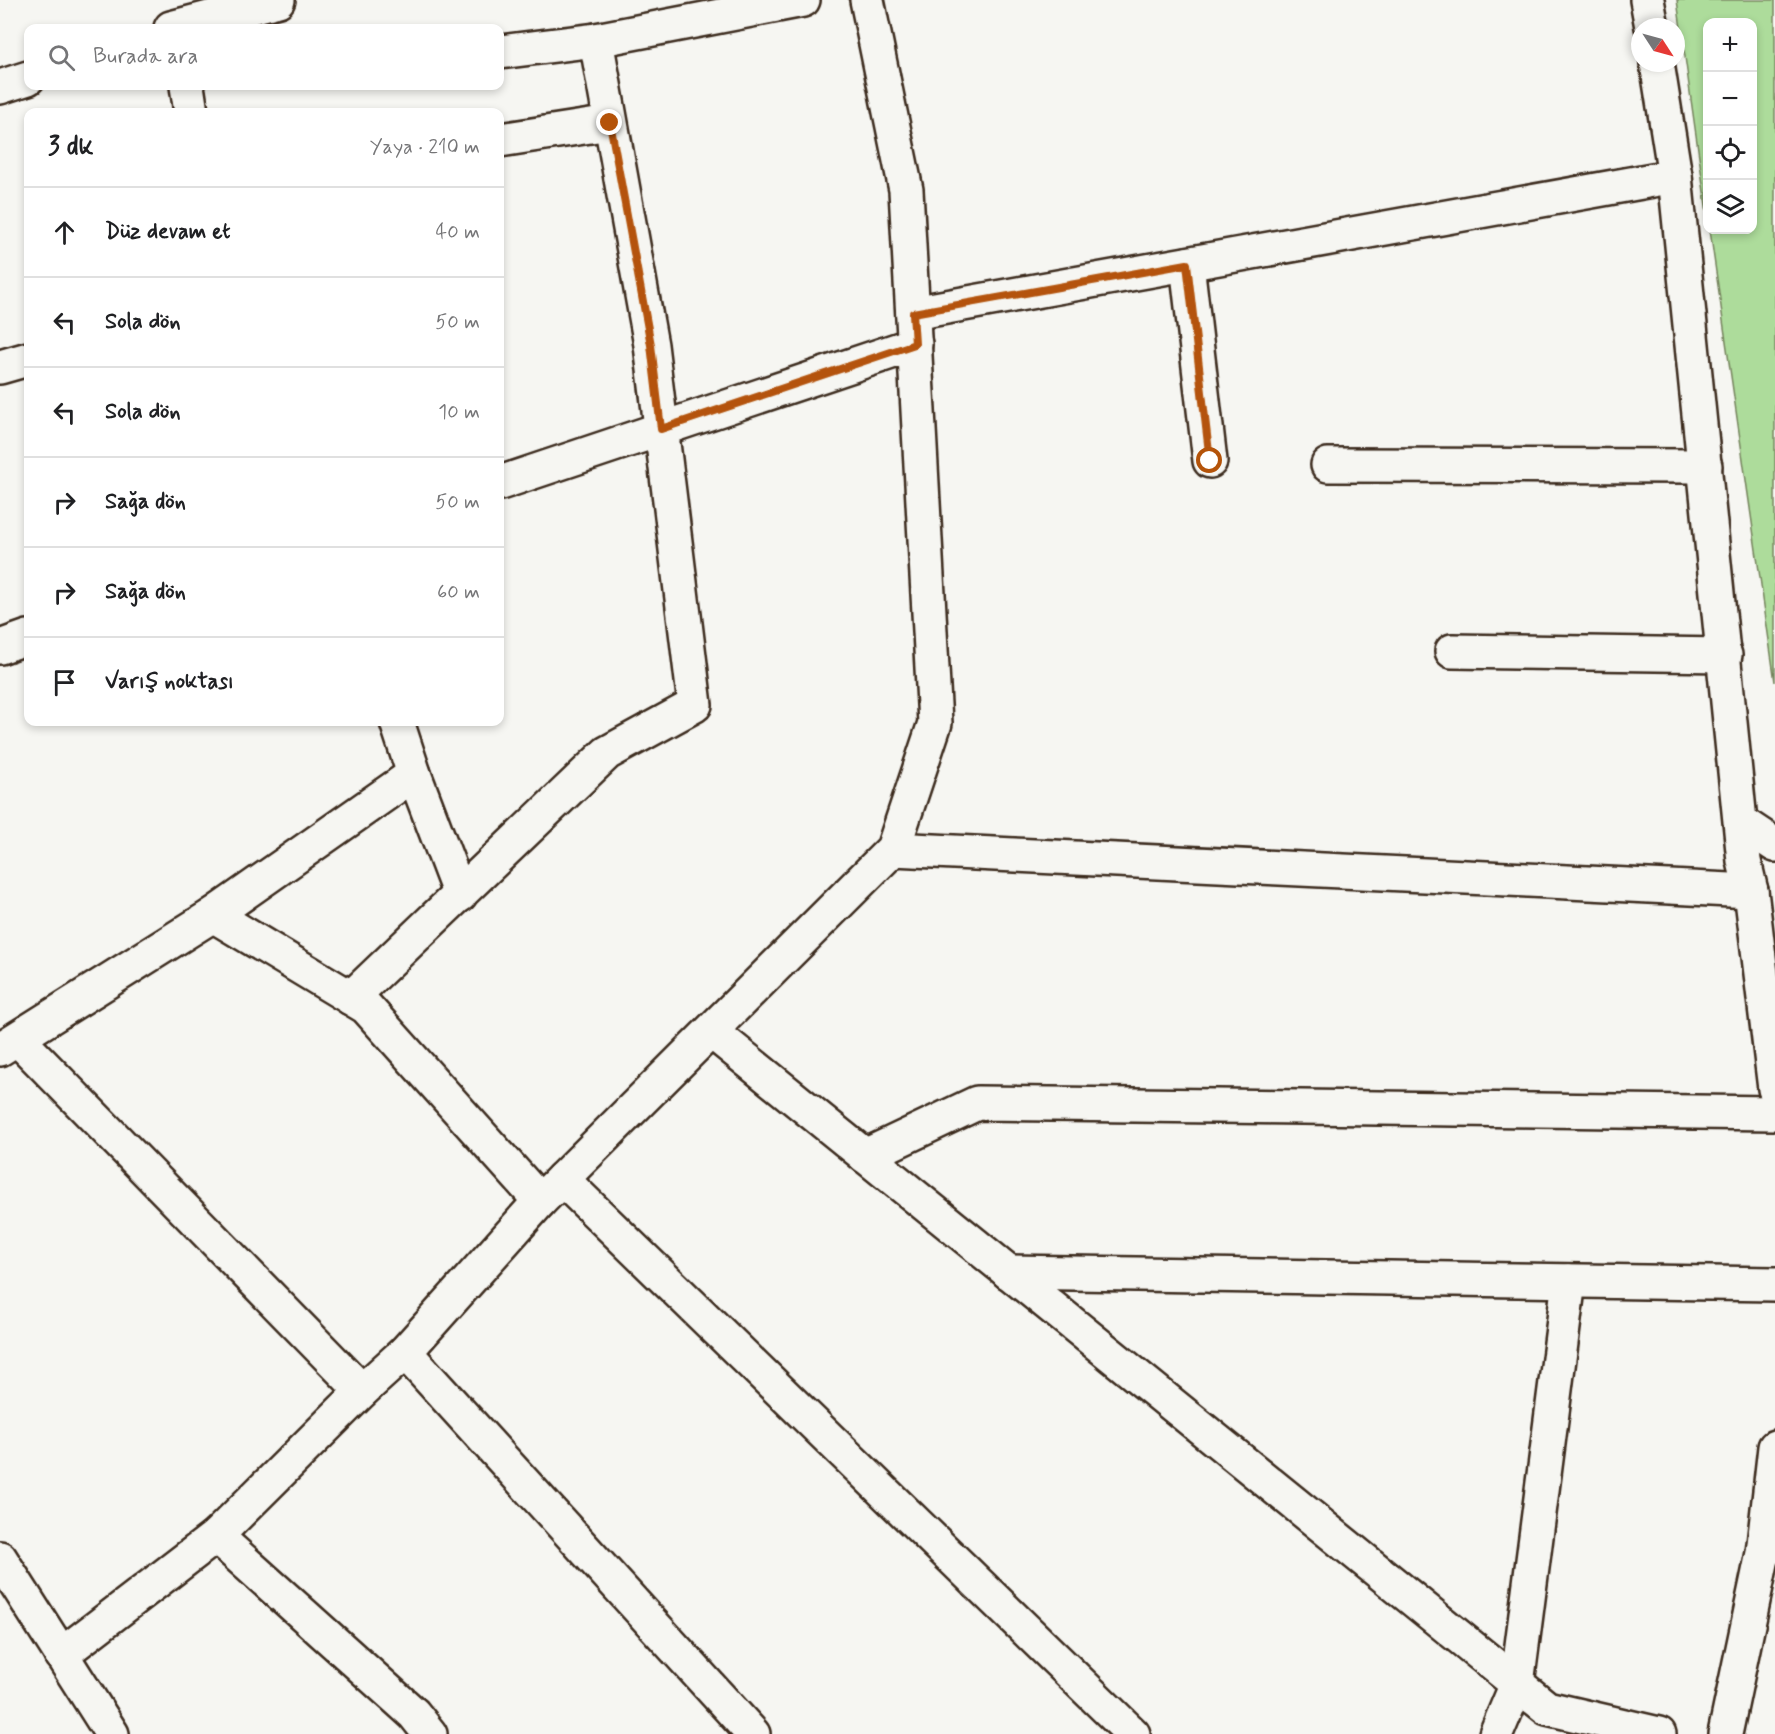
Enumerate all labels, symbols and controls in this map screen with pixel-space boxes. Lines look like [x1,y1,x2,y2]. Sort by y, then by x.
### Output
north arrow [1631,18,1685,72]
map controls [1703,18,1757,234]
button: + [1703,18,1757,72]
search box [24,24,504,90]
icon: search [45,41,78,74]
text: Burada ara [93,43,198,71]
button: − [1703,72,1757,126]
route end [596,109,622,135]
button: locate [1703,126,1757,180]
text: 3 dk [48,130,93,164]
text: Yaya · 210 m [370,134,480,161]
button: layers [1703,180,1757,234]
icon: ahead [48,216,81,249]
text: Düz devam et [105,218,230,246]
text: 40 m [436,219,480,246]
icon: left [48,306,81,339]
text: Sola dön [105,308,181,336]
text: 50 m [435,309,480,336]
icon: left [48,396,81,429]
text: Sola dön [105,398,181,426]
text: 10 m [438,399,480,426]
route start [1196,447,1222,473]
icon: right [48,486,81,519]
text: Sağa dön [105,488,186,516]
text: 50 m [435,489,480,516]
icon: right [48,576,81,609]
text: Sağa dön [105,578,186,606]
text: 60 m [437,579,480,606]
icon: arrive [48,666,81,699]
text: Varış noktası [105,668,234,696]

